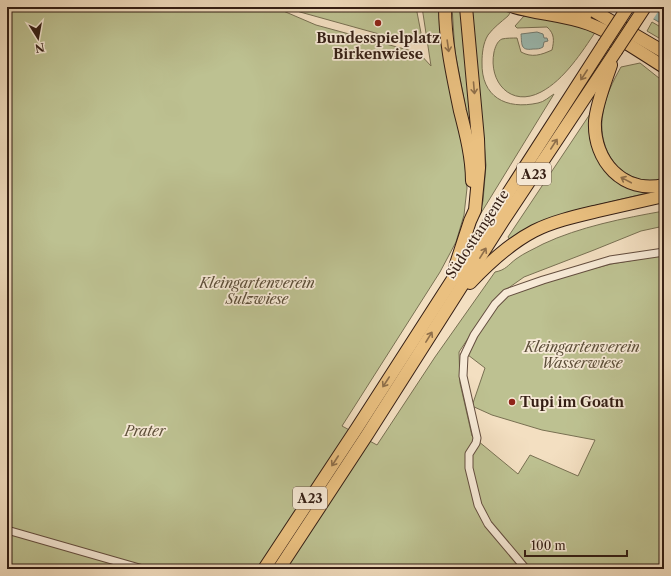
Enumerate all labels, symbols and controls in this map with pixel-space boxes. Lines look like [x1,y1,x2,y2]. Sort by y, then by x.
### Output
north arrow [18,18,58,58]
marker: Bundesspielplatz Birkenwiese [373,18,383,28]
place label: Bundesspielplatz Birkenwiese [316,29,440,63]
one-way arrow [444,39,452,52]
text: N [33,40,46,56]
one-way arrow [580,69,588,80]
one-way arrow [470,81,477,94]
one-way arrow [550,139,558,150]
road number: A23 [517,163,551,185]
one-way arrow [621,176,633,184]
street label: Südosttangente [441,186,513,282]
one-way arrow [479,248,487,259]
park label: Kleingartenverein Sulzwiese [198,274,315,308]
one-way arrow [425,332,433,343]
park label: Kleingartenverein Wasserwiese [523,338,640,372]
one-way arrow [382,377,390,388]
place label: Tupi im Goatn [520,393,625,411]
marker: Tupi im Goatn [507,397,517,407]
park label: Prater [124,422,167,440]
one-way arrow [331,455,339,466]
road number: A23 [293,487,327,509]
scale bar [525,532,627,558]
text: 100 m [531,538,566,553]

